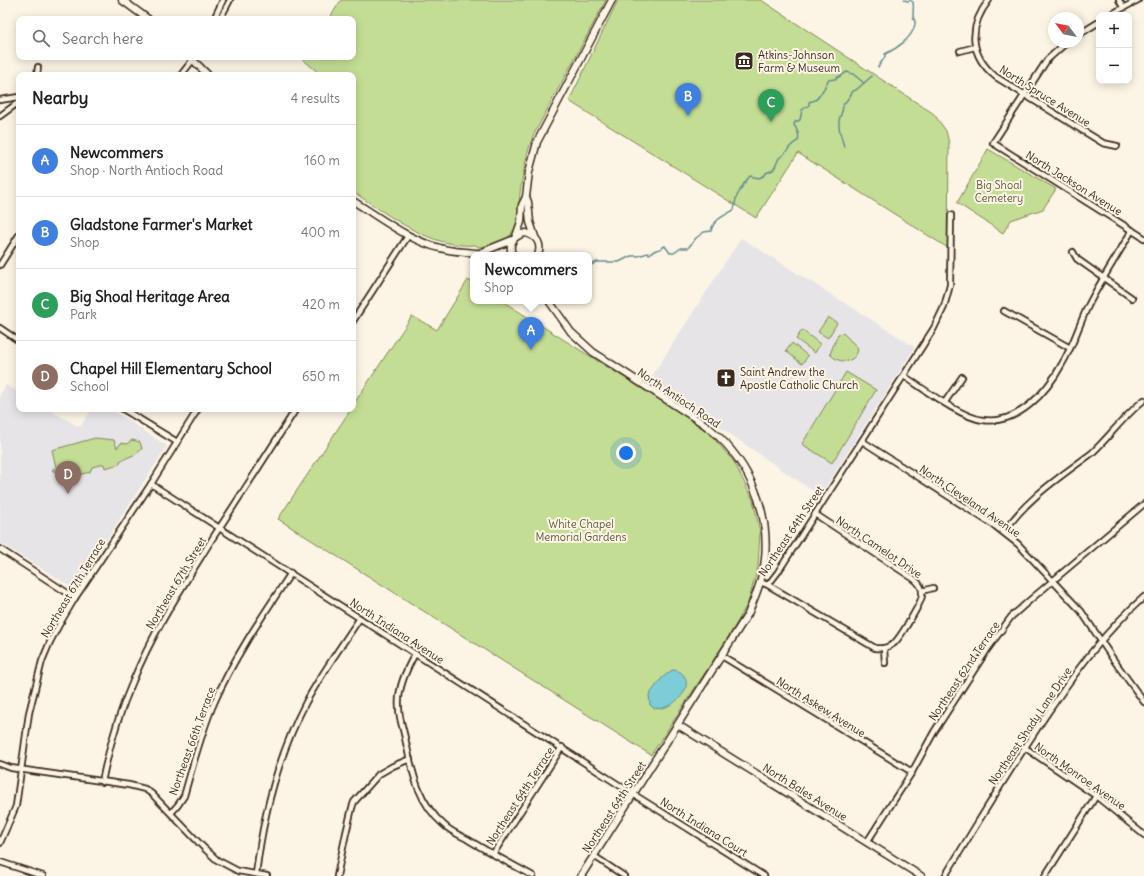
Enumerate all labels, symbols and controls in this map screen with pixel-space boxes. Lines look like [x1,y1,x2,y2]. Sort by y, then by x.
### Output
north arrow [1048,12,1084,48]
map controls [1096,12,1132,84]
button: + [1096,12,1132,48]
search box [16,16,356,60]
icon: search [30,27,52,49]
text: Search here [62,29,143,48]
place label: Atkins-Johnson Farm & Museum [758,48,840,75]
button: − [1096,48,1132,84]
museum icon: Atkins-Johnson Farm & Museum [733,50,755,72]
street label: North Spruce Avenue [997,62,1093,130]
pin: B [675,83,701,116]
text: Nearby [32,87,88,109]
pin: C [758,89,784,122]
text: 4 results [291,90,340,107]
text: Newcommers [70,143,163,162]
street label: North Jackson Avenue [1023,148,1125,218]
text: A [41,152,49,169]
text: 160 m [304,152,340,169]
text: Shop · North Antioch Road [70,162,223,179]
park label: Big Shoal Cemetery [975,178,1023,205]
text: Gladstone Farmer's Market [70,215,253,234]
text: B [41,224,49,241]
text: 400 m [301,224,340,241]
text: Shop [70,234,99,251]
popup [470,252,592,304]
text: Newcommers [484,260,578,279]
text: Shop [484,279,514,296]
text: Big Shoal Heritage Area [70,287,230,306]
text: C [41,296,49,313]
text: 420 m [302,296,340,313]
text: Park [70,306,97,323]
pin: A [518,317,544,350]
text: Chapel Hill Elementary School [70,359,272,378]
street label: North Antioch Road [635,365,724,431]
place label: Saint Andrew the Apostle Catholic Church [740,365,858,392]
church icon: Saint Andrew the Apostle Catholic Church [715,367,737,389]
text: D [40,368,50,385]
text: 650 m [302,368,340,385]
text: School [70,378,109,395]
your location [616,443,636,463]
pin: D [55,461,81,494]
street label: North Cleveland Avenue [917,462,1023,540]
street label: Northeast 64th Street [755,483,827,579]
street label: North Camelot Drive [833,513,925,581]
park label: White Chapel Memorial Gardens [535,517,627,544]
street label: Northeast 67th Street [143,534,209,632]
street label: Northeast 67th Terrace [38,536,108,640]
street label: North Indiana Avenue [347,595,447,667]
street label: Northeast 62nd Terrace [926,619,1003,723]
street label: Northeast Shady Lane Drive [985,664,1075,788]
street label: North Askew Avenue [774,674,868,740]
street label: Northeast 66th Terrace [166,685,218,797]
street label: North Monroe Avenue [1032,739,1128,813]
street label: Northeast 64th Terrace [483,744,557,848]
street label: Northeast 64th Street [579,758,649,855]
street label: North Bales Avenue [760,760,850,824]
street label: North Indiana Court [658,794,751,860]

